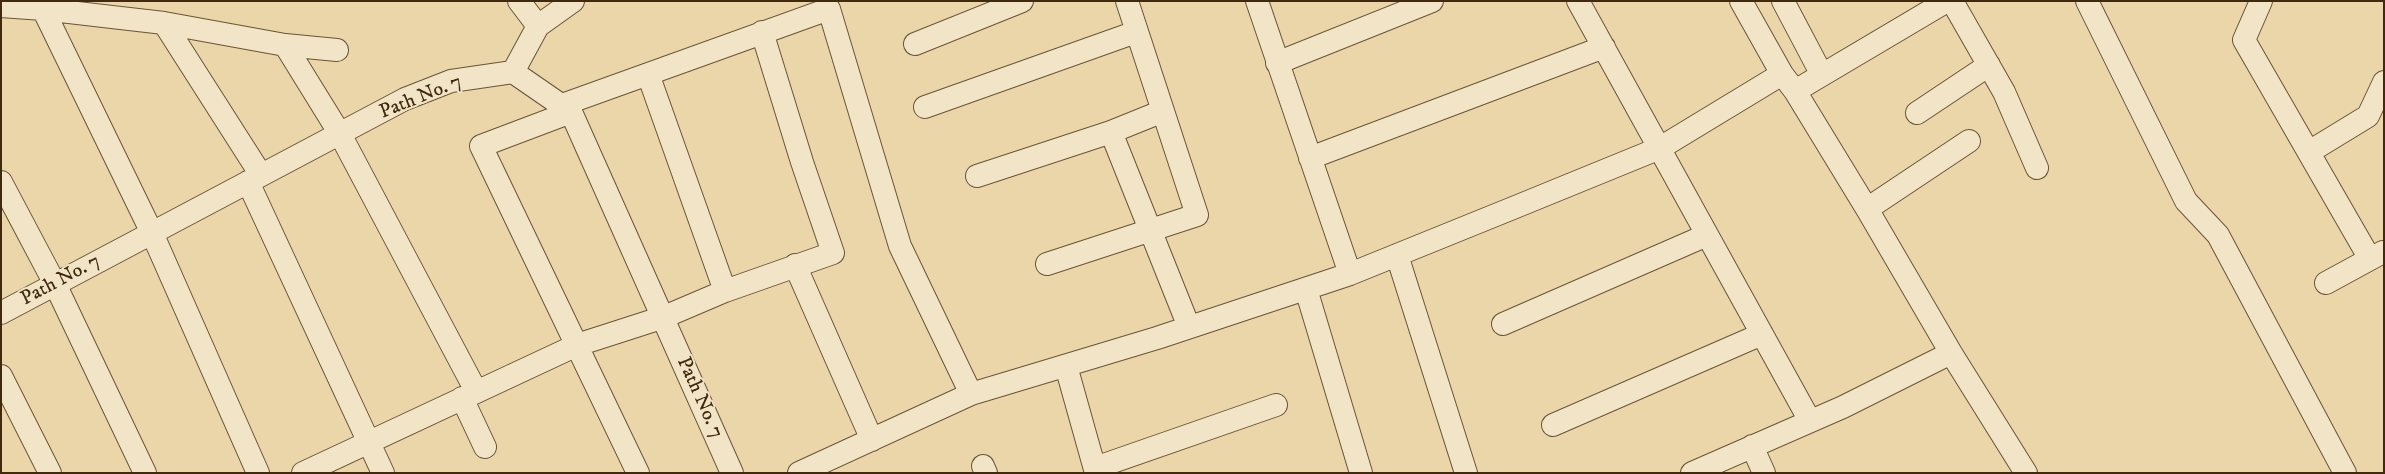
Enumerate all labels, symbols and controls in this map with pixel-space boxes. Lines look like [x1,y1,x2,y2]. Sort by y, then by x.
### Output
street label: Path No. 7 [376,71,466,125]
street label: Path No. 7 [17,250,105,312]
street label: Path No. 7 [670,354,728,442]

